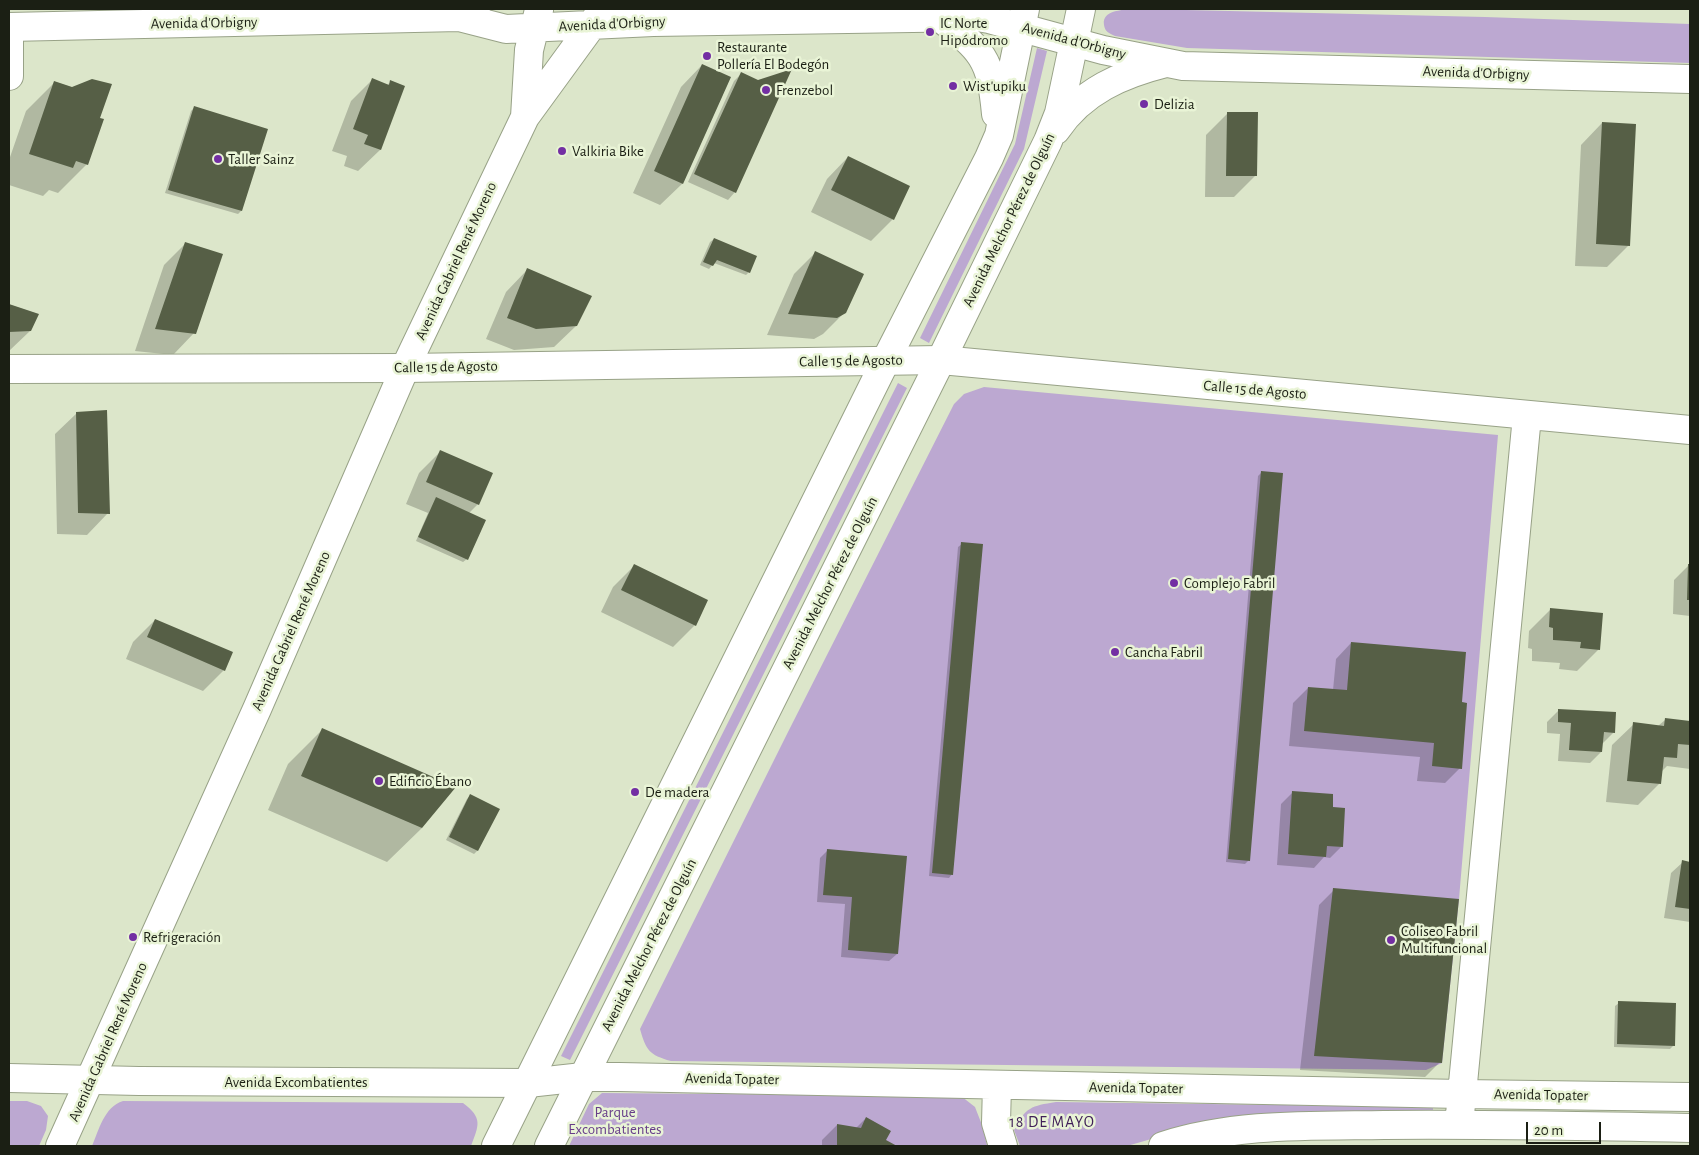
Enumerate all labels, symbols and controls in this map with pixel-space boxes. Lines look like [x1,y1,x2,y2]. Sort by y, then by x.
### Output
street label: Avenida d'Orbigny [558,12,666,36]
street label: Avenida d'Orbigny [150,13,258,33]
place label: IC Norte Hipódromo [940,14,1008,49]
street label: Avenida d'Orbigny [1020,18,1128,64]
marker: IC Norte Hipódromo [924,26,936,38]
place label: Restaurante Pollería El Bodegón [717,38,829,73]
marker: Restaurante Pollería El Bodegón [701,50,713,62]
street label: Avenida d'Orbigny [1422,62,1530,84]
place label: Wist'upiku [963,77,1026,95]
marker: Wist'upiku [947,80,959,92]
place label: Frenzebol [776,81,833,99]
marker: Frenzebol [760,84,772,96]
place label: Delizia [1154,95,1195,113]
marker: Delizia [1138,98,1150,110]
street label: Avenida Melchor Pérez de Olguín [959,130,1059,310]
place label: Valkiria Bike [572,142,644,160]
marker: Valkiria Bike [556,145,568,157]
place label: Taller Sainz [228,150,294,168]
marker: Taller Sainz [212,153,224,165]
street label: Avenida Gabriel René Moreno [411,179,501,343]
street label: Calle 15 de Agosto [799,351,903,371]
street label: Calle 15 de Agosto [394,357,498,377]
street label: Calle 15 de Agosto [1203,377,1307,403]
street label: Avenida Melchor Pérez de Olguín [779,494,881,672]
street label: Avenida Gabriel René Moreno [248,549,334,713]
place label: Complejo Fabril [1184,574,1276,592]
marker: Complejo Fabril [1168,577,1180,589]
place label: Cancha Fabril [1125,643,1203,661]
marker: Cancha Fabril [1109,646,1121,658]
place label: Edificio Ébano [389,772,472,790]
marker: Edificio Ébano [373,775,385,787]
place label: De madera [645,783,709,801]
marker: De madera [629,786,641,798]
street label: Avenida Melchor Pérez de Olguín [598,856,700,1034]
place label: Coliseo Fabril Multifuncional [1401,922,1487,957]
place label: Refrigeración [143,928,221,946]
marker: Refrigeración [127,931,139,943]
marker: Coliseo Fabril Multifuncional [1385,934,1397,946]
street label: Avenida Gabriel René Moreno [65,960,151,1124]
street label: Avenida Topater [685,1069,779,1089]
street label: Avenida Excombatientes [224,1073,368,1091]
street label: Avenida Topater [1089,1078,1183,1098]
street label: Avenida Topater [1494,1085,1588,1105]
park label: Parque Excombatientes [568,1103,662,1138]
district label: 18 DE MAYO [1008,1112,1096,1132]
scale bar [1529,1112,1604,1144]
text: 20 m [1534,1123,1563,1138]

